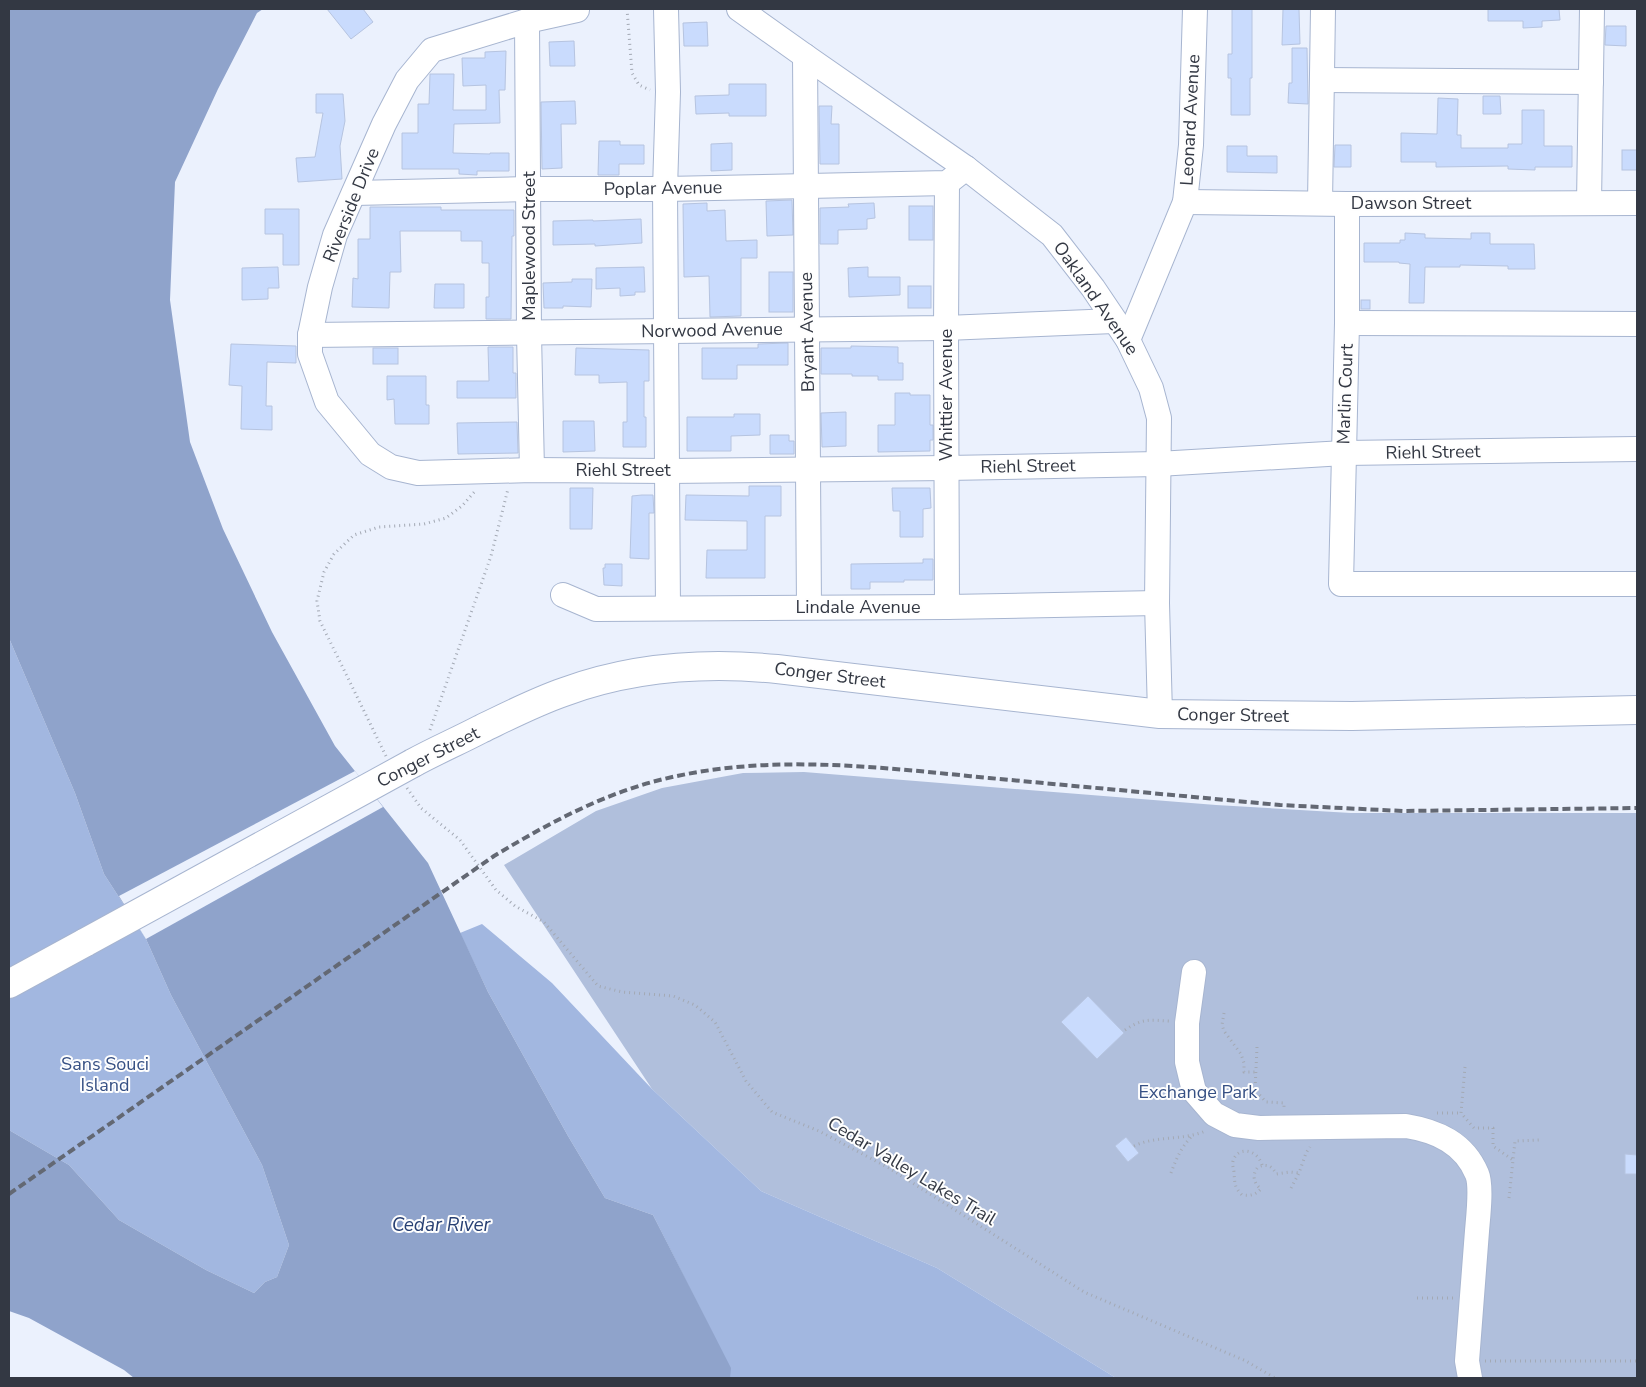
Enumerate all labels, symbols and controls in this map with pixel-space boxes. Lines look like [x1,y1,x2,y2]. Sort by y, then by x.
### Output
street label: Leonard Avenue [1175,54,1205,186]
street label: Riverside Drive [317,144,385,266]
street label: Maplewood Street [517,171,541,321]
street label: Poplar Avenue [603,175,723,201]
street label: Dawson Street [1351,191,1472,215]
street label: Oakland Avenue [1048,236,1144,360]
street label: Bryant Avenue [794,272,820,392]
street label: Norwood Avenue [641,317,783,343]
street label: Whittier Avenue [934,329,958,461]
street label: Marlin Court [1331,343,1359,445]
street label: Riehl Street [1385,439,1481,465]
street label: Riehl Street [980,453,1076,479]
street label: Riehl Street [575,458,671,482]
street label: Lindale Avenue [796,595,920,619]
street label: Conger Street [773,656,888,694]
street label: Conger Street [1177,702,1290,728]
street label: Conger Street [373,721,484,793]
park label: Sans Souci Island [61,1052,149,1097]
park label: Exchange Park [1139,1080,1258,1104]
street label: Cedar Valley Lakes Trail [823,1111,1001,1231]
water label: Cedar River [392,1212,492,1238]

